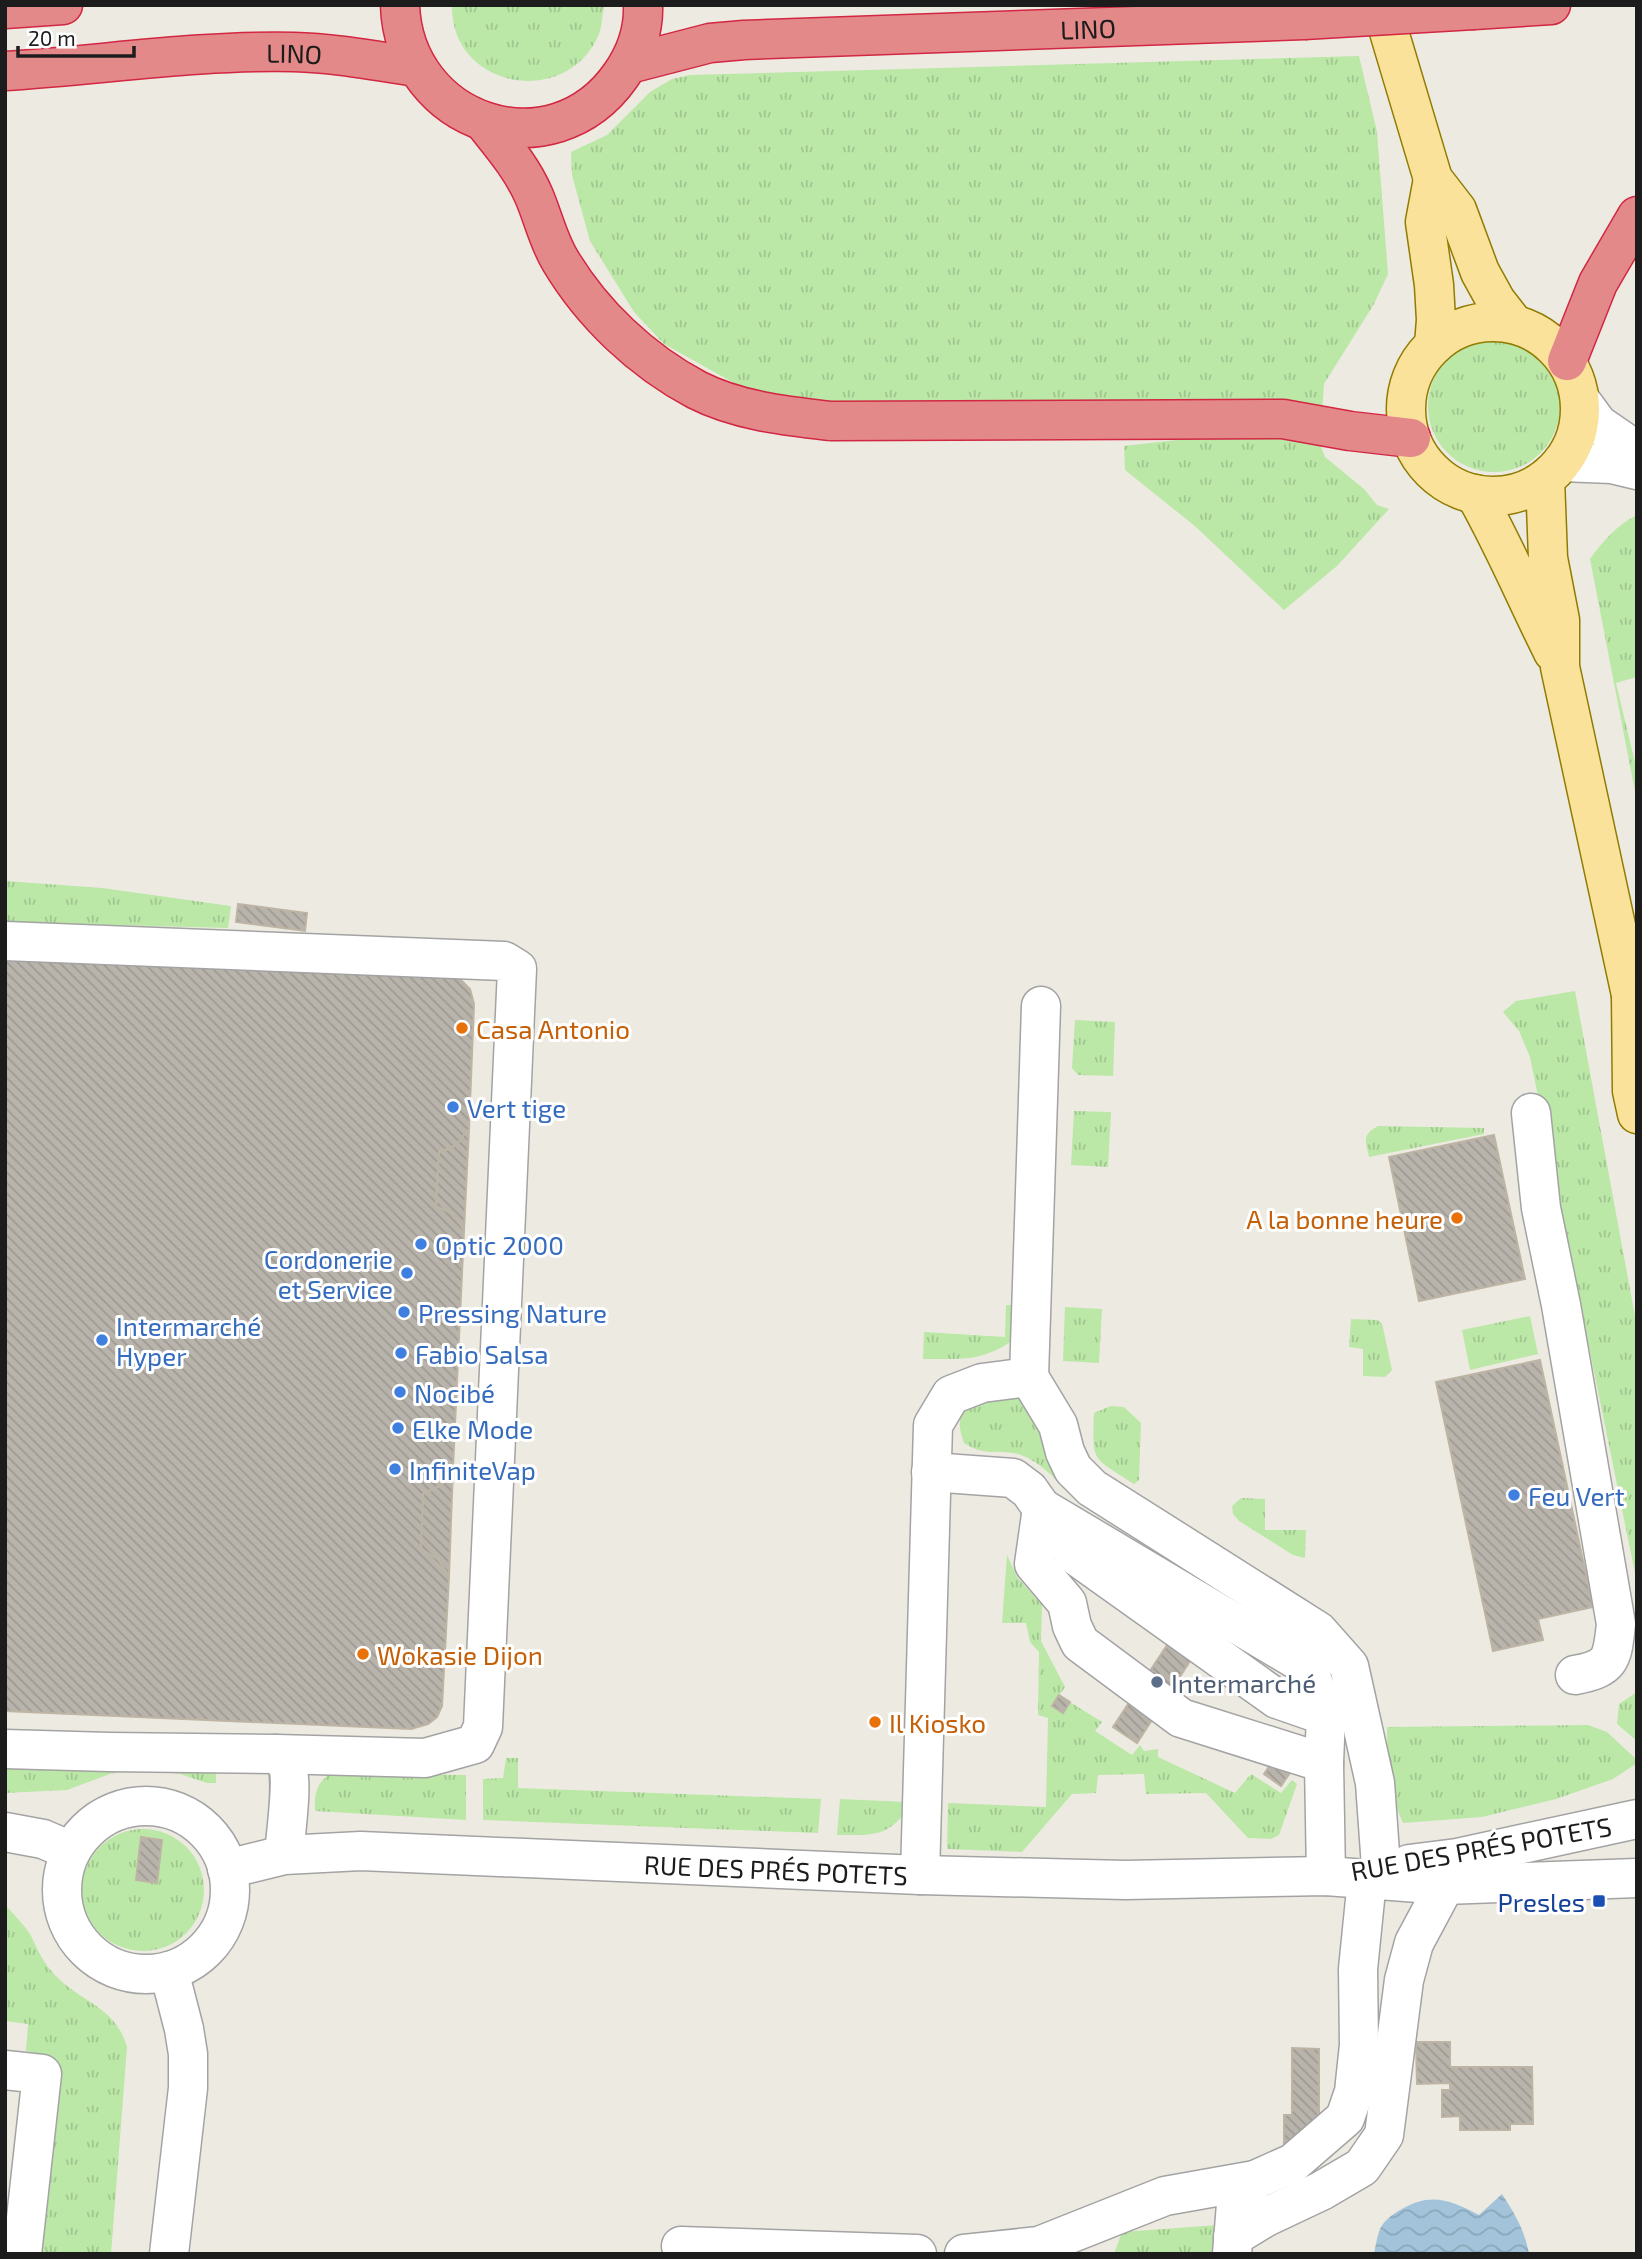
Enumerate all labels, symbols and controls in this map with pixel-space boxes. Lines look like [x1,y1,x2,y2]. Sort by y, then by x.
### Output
street label: LINO [1059,11,1116,44]
scale bar [18,14,133,58]
text: 20 m [28,25,76,50]
street label: LINO [266,36,323,69]
place label: Casa Antonio [476,1013,630,1044]
marker: Casa Antonio [454,1020,470,1036]
place label: Vert tige [467,1092,566,1123]
marker: Vert tige [445,1099,461,1115]
place label: A la bonne heure [1246,1203,1443,1234]
marker: A la bonne heure [1449,1210,1465,1226]
place label: Optic 2000 [435,1229,564,1260]
marker: Optic 2000 [413,1236,429,1252]
place label: Cordonerie et Service [264,1243,393,1304]
marker: Cordonerie et Service [399,1265,415,1281]
place label: Pressing Nature [418,1297,607,1328]
marker: Pressing Nature [396,1304,412,1320]
place label: Intermarché Hyper [116,1310,261,1371]
marker: Intermarché Hyper [94,1332,110,1348]
place label: Fabio Salsa [415,1338,549,1369]
marker: Fabio Salsa [393,1345,409,1361]
place label: Nocibé [414,1377,495,1408]
marker: Nocibé [392,1384,408,1400]
place label: Elke Mode [412,1413,533,1444]
marker: Elke Mode [390,1420,406,1436]
place label: InfiniteVap [409,1454,536,1485]
marker: InfiniteVap [387,1461,403,1477]
place label: Feu Vert [1528,1480,1625,1511]
marker: Feu Vert [1506,1487,1522,1503]
place label: Wokasie Dijon [377,1639,543,1670]
marker: Wokasie Dijon [355,1646,371,1662]
place label: Intermarché [1171,1667,1316,1698]
marker: Intermarché [1149,1674,1165,1690]
place label: Il Kiosko [889,1707,986,1738]
marker: Il Kiosko [867,1714,883,1730]
street label: RUE DES PRÉS POTETS [1348,1810,1614,1886]
street label: RUE DES PRÉS POTETS [643,1848,908,1890]
place label: Presles [1498,1886,1585,1917]
marker: Presles [1591,1893,1607,1909]

